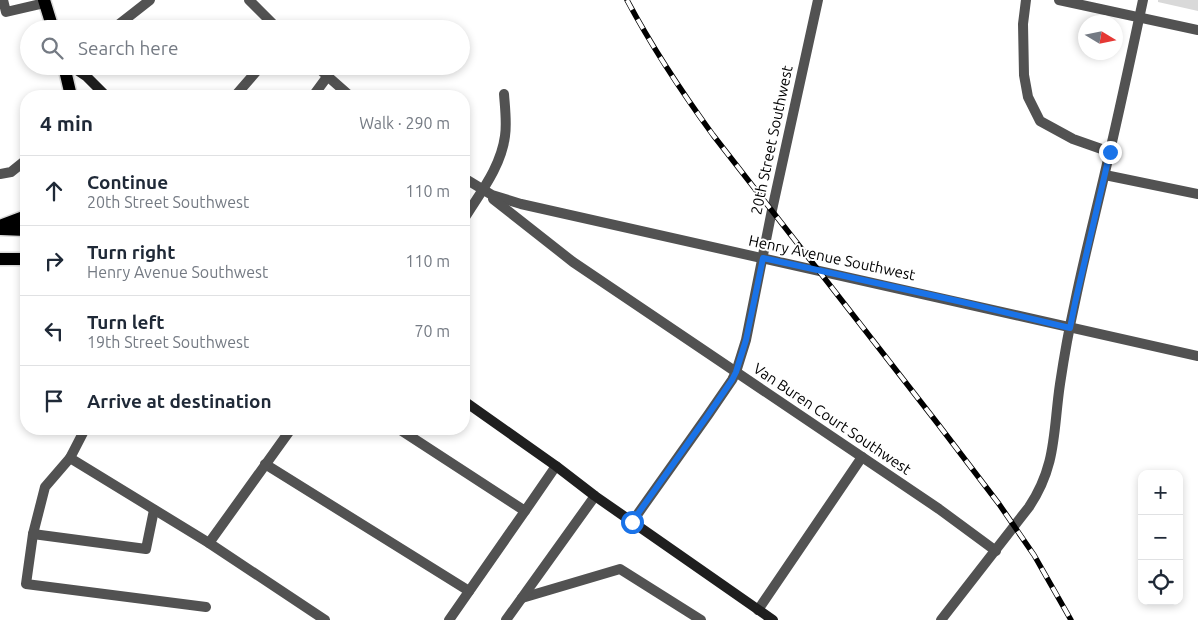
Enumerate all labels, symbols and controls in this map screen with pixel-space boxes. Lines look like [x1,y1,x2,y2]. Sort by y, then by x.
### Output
north arrow [1078,15,1123,60]
search box [20,20,470,75]
icon: search [38,34,66,62]
text: Search here [78,37,178,59]
street label: 20th Street Southwest [747,64,796,216]
text: 4 min [40,111,93,135]
text: Walk · 290 m [359,114,450,132]
route end [1099,141,1122,164]
text: Continue [87,171,168,193]
icon: ahead [40,177,68,205]
text: 110 m [405,182,450,200]
text: 20th Street Southwest [87,193,249,211]
street label: Henry Avenue Southwest [747,232,917,284]
text: Turn right [87,241,175,263]
icon: right [40,247,68,275]
text: 110 m [405,252,450,270]
text: Henry Avenue Southwest [87,263,268,281]
text: Turn left [87,311,165,333]
icon: left [40,317,68,345]
text: 70 m [414,322,450,340]
text: 19th Street Southwest [87,333,249,351]
street label: Van Buren Court Southwest [750,359,914,478]
icon: arrive [40,387,68,415]
text: Arrive at destination [87,390,272,412]
map controls [1138,470,1183,605]
button: + [1138,470,1183,515]
route start [621,511,644,534]
button: − [1138,515,1183,560]
button: locate [1138,560,1183,605]

